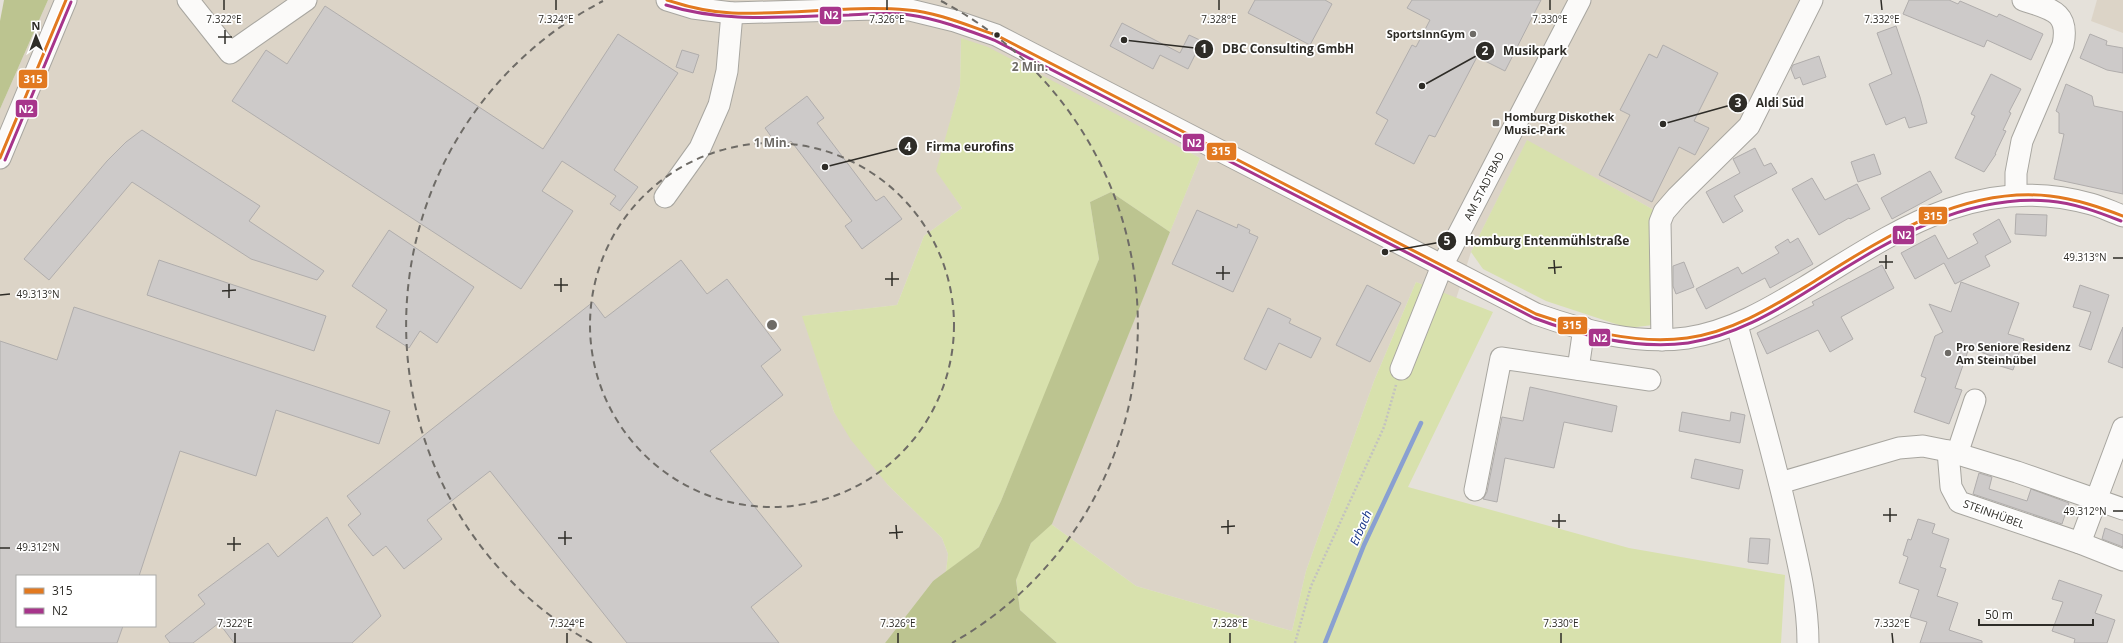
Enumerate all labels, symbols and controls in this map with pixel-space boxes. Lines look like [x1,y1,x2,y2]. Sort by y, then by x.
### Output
line badge: N2 [819,6,842,25]
text: N2 [823,7,839,22]
text: 7.322°E [206,12,242,26]
text: 7.324°E [538,12,574,26]
text: 7.326°E [869,12,905,26]
text: 7.328°E [1201,12,1237,26]
text: 7.330°E [1532,12,1568,26]
text: 7.332°E [1864,12,1900,26]
north arrow [16,16,56,56]
text: N [31,18,40,33]
place label: SportsInnGym [1387,26,1465,41]
marker: SportsInnGym [1468,29,1478,39]
unlabelled marker [992,30,1002,40]
callout: DBC Consulting GmbH [1194,37,1362,61]
callout: Musikpark [1475,39,1575,63]
text: 1 [1201,40,1207,57]
text: DBC Consulting GmbH [1222,40,1354,57]
text: 2 [1482,42,1489,59]
text: Musikpark [1503,42,1568,59]
text: 2 Min. [1012,58,1048,75]
line badge: 315 [18,69,48,89]
text: 315 [24,71,42,86]
callout: Aldi Süd [1728,91,1812,115]
text: 3 [1735,94,1742,111]
text: Aldi Süd [1756,94,1804,111]
line badge: N2 [15,99,38,118]
text: N2 [18,101,34,116]
place label: Homburg Diskothek Music-Park [1504,109,1614,137]
marker: Homburg Diskothek Music-Park [1491,118,1501,128]
line badge: N2 [1182,133,1205,152]
text: 1 Min. [754,134,790,151]
callout: Firma eurofins [898,134,1022,158]
text: N2 [1186,135,1202,150]
text: 4 [905,138,912,155]
text: Firma eurofins [926,138,1014,155]
line badge: 315 [1206,142,1237,161]
text: 315 [1212,143,1230,158]
street label: AM STADTBAD [1460,149,1507,223]
line badge: 315 [1918,206,1948,225]
text: 315 [1924,208,1942,223]
line badge: N2 [1892,225,1915,245]
text: N2 [1896,227,1912,242]
callout: Homburg Entenmühlstraße [1437,229,1638,253]
text: 5 [1444,232,1451,249]
text: Homburg Entenmühlstraße [1465,232,1629,249]
text: 49.313°N [2063,250,2107,264]
text: 49.313°N [16,287,60,301]
line badge: 315 [1557,316,1588,335]
text: 315 [1563,317,1581,332]
centre of rings [765,318,779,332]
line badge: N2 [1588,328,1611,347]
text: N2 [1592,330,1608,345]
place label: Pro Seniore Residenz Am Steinhübel [1956,339,2071,367]
marker: Pro Seniore Residenz Am Steinhübel [1943,348,1953,358]
street label: STEINHÜBEL [1961,495,2027,532]
text: 49.312°N [2063,504,2107,518]
water label: Erbach [1345,507,1376,548]
text: 49.312°N [16,540,60,554]
legend [16,575,156,627]
text: 315 [52,582,73,599]
scale bar [1979,601,2093,627]
text: N2 [52,602,68,619]
text: 50 m [1985,606,2013,623]
text: 7.322°E [217,616,253,630]
text: 7.324°E [549,616,585,630]
text: 7.326°E [880,616,916,630]
text: 7.328°E [1212,616,1248,630]
text: 7.330°E [1543,616,1579,630]
text: 7.332°E [1874,616,1910,630]

